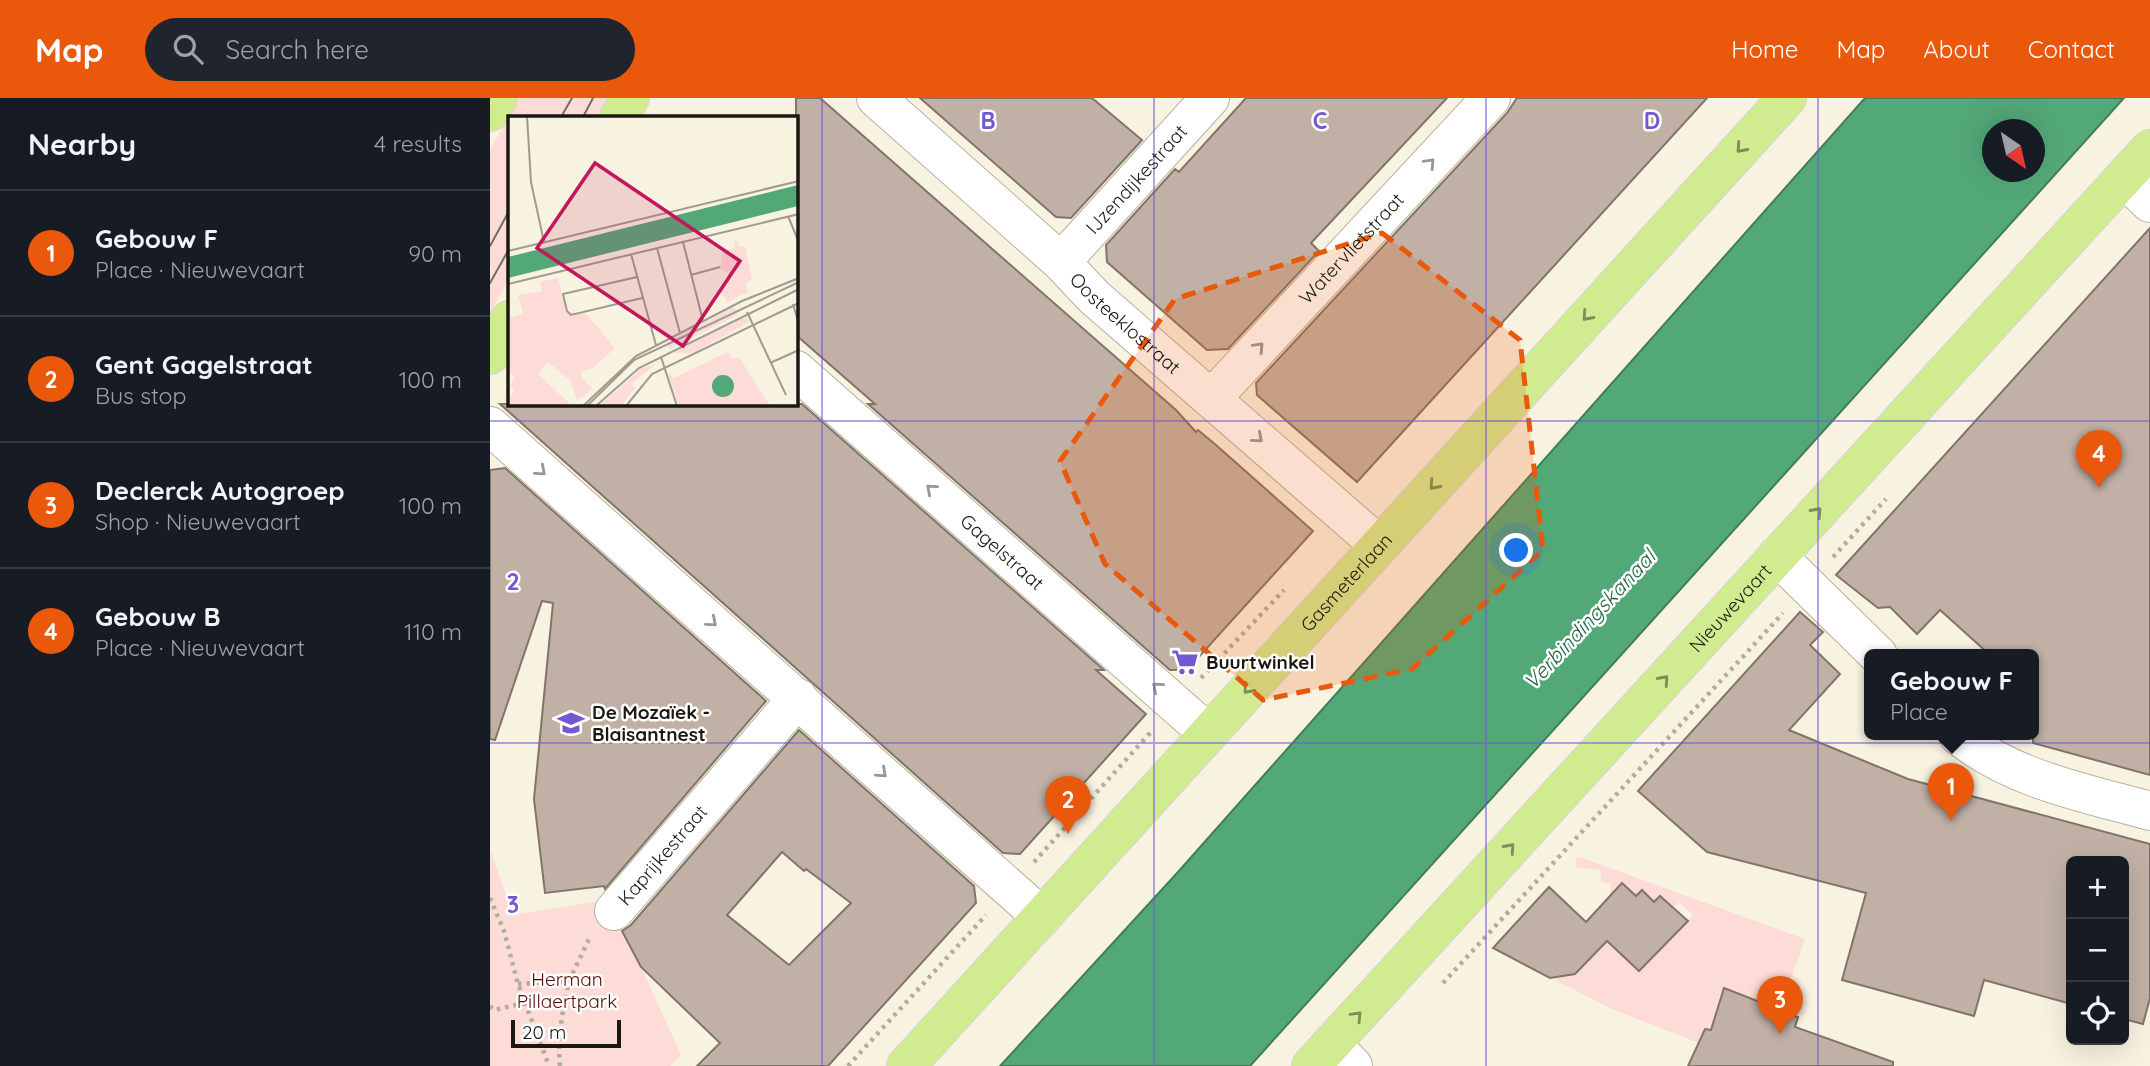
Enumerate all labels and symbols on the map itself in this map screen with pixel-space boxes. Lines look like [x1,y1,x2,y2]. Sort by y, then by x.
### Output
text: B [980,106,996,135]
text: C [1313,106,1327,135]
text: D [1644,106,1660,135]
inset map [508,116,798,406]
street label: IJzendijkestraat [1080,119,1192,239]
north arrow [1982,119,2045,182]
one-way arrow [1737,140,1749,153]
one-way arrow [1422,158,1435,171]
street label: Watervlietstraat [1294,188,1409,309]
street label: Oosteeklostraat [1065,267,1186,379]
one-way arrow [1583,308,1596,321]
one-way arrow [1251,343,1263,356]
one-way arrow [1250,430,1263,442]
pin: 4 [2076,430,2122,488]
one-way arrow [533,463,546,475]
one-way arrow [1430,476,1442,489]
one-way arrow [926,484,939,497]
one-way arrow [1809,507,1822,520]
street label: Gagelstraat [955,508,1049,595]
street label: Gasmeterlaan [1295,528,1397,637]
your location [1499,533,1533,567]
water label: Verbindingskanaal [1518,542,1662,694]
street label: Nieuwevaart [1684,559,1777,657]
text: 2 [506,567,520,596]
one-way arrow [704,614,717,626]
supermarket icon: Buurtwinkel [1170,647,1200,677]
place label: Buurtwinkel [1206,650,1315,674]
one-way arrow [1656,675,1668,688]
one-way arrow [1244,681,1256,694]
one-way arrow [1152,683,1165,696]
place label: De Mozaïek - Blaisantnest [592,700,710,746]
school or university icon: De Mozaïek - Blaisantnest [556,708,586,738]
pin: 1 [1928,763,1974,821]
one-way arrow [874,764,887,777]
pin: 2 [1045,776,1091,834]
street label: Kaprijkestraat [612,800,712,910]
one-way arrow [1502,843,1515,856]
text: 3 [507,890,519,919]
park label: Herman Pillaertpark [517,967,617,1013]
pin: 3 [1757,976,1803,1034]
one-way arrow [1349,1011,1361,1024]
scale bar [511,1017,621,1049]

